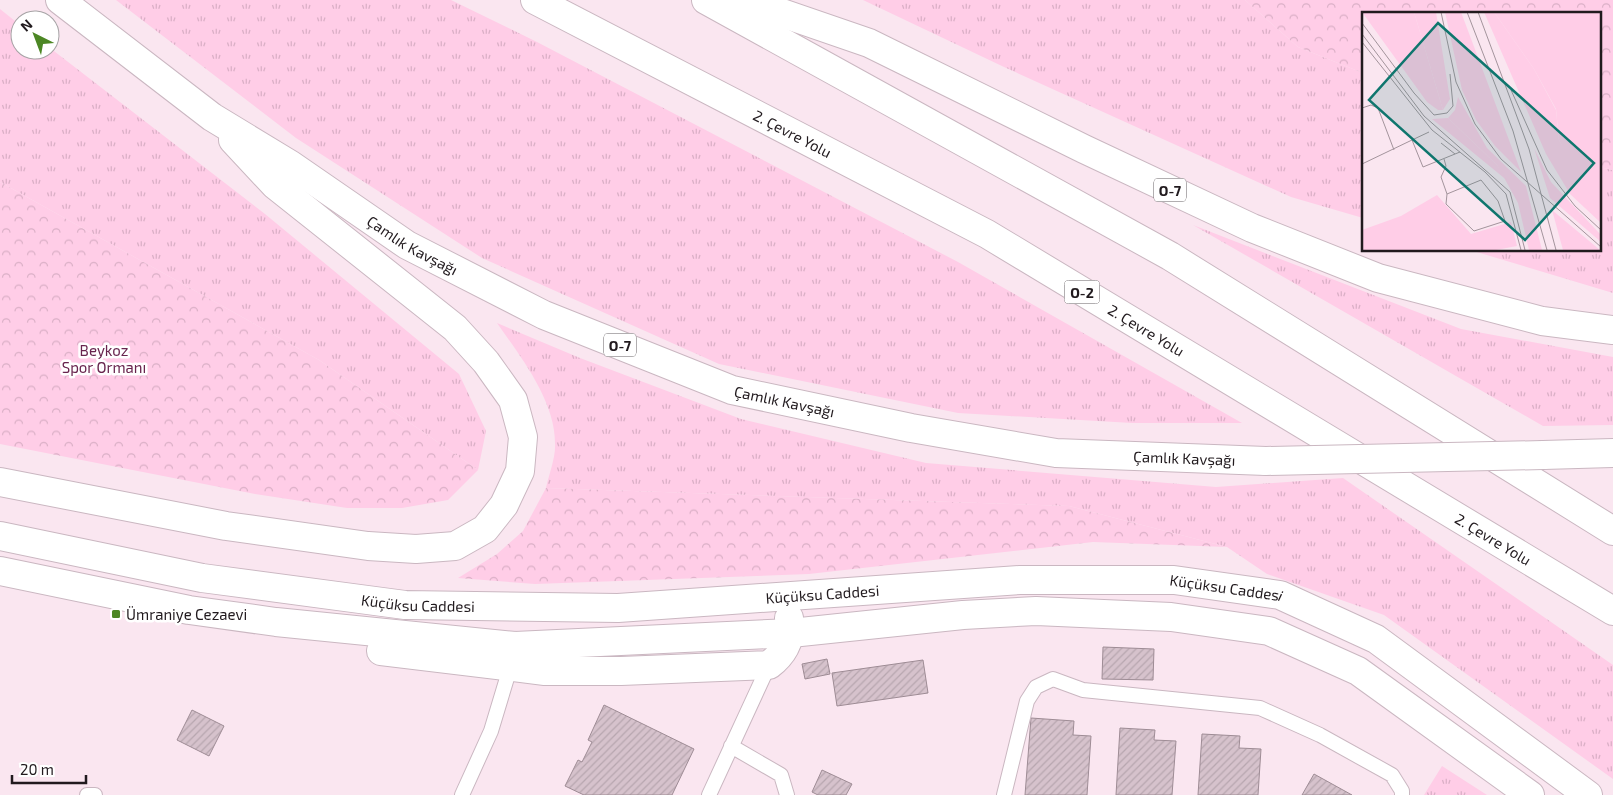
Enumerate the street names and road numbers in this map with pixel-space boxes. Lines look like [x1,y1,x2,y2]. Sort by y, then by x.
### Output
street label: 2. Çevre Yolu [750,106,835,161]
road number: O-7 [1154,178,1186,202]
street label: Çamlık Kavşağı [363,211,461,278]
road number: O-2 [1064,280,1100,304]
street label: 2. Çevre Yolu [1105,300,1188,360]
road number: O-7 [604,334,636,356]
street label: Çamlık Kavşağı [732,382,836,421]
street label: Çamlık Kavşağı [1133,447,1236,469]
street label: 2. Çevre Yolu [1452,509,1535,569]
street label: Küçüksu Caddesi [1169,571,1286,604]
street label: Küçüksu Caddesi [765,581,880,607]
street label: Küçüksu Caddesi [360,590,475,615]

